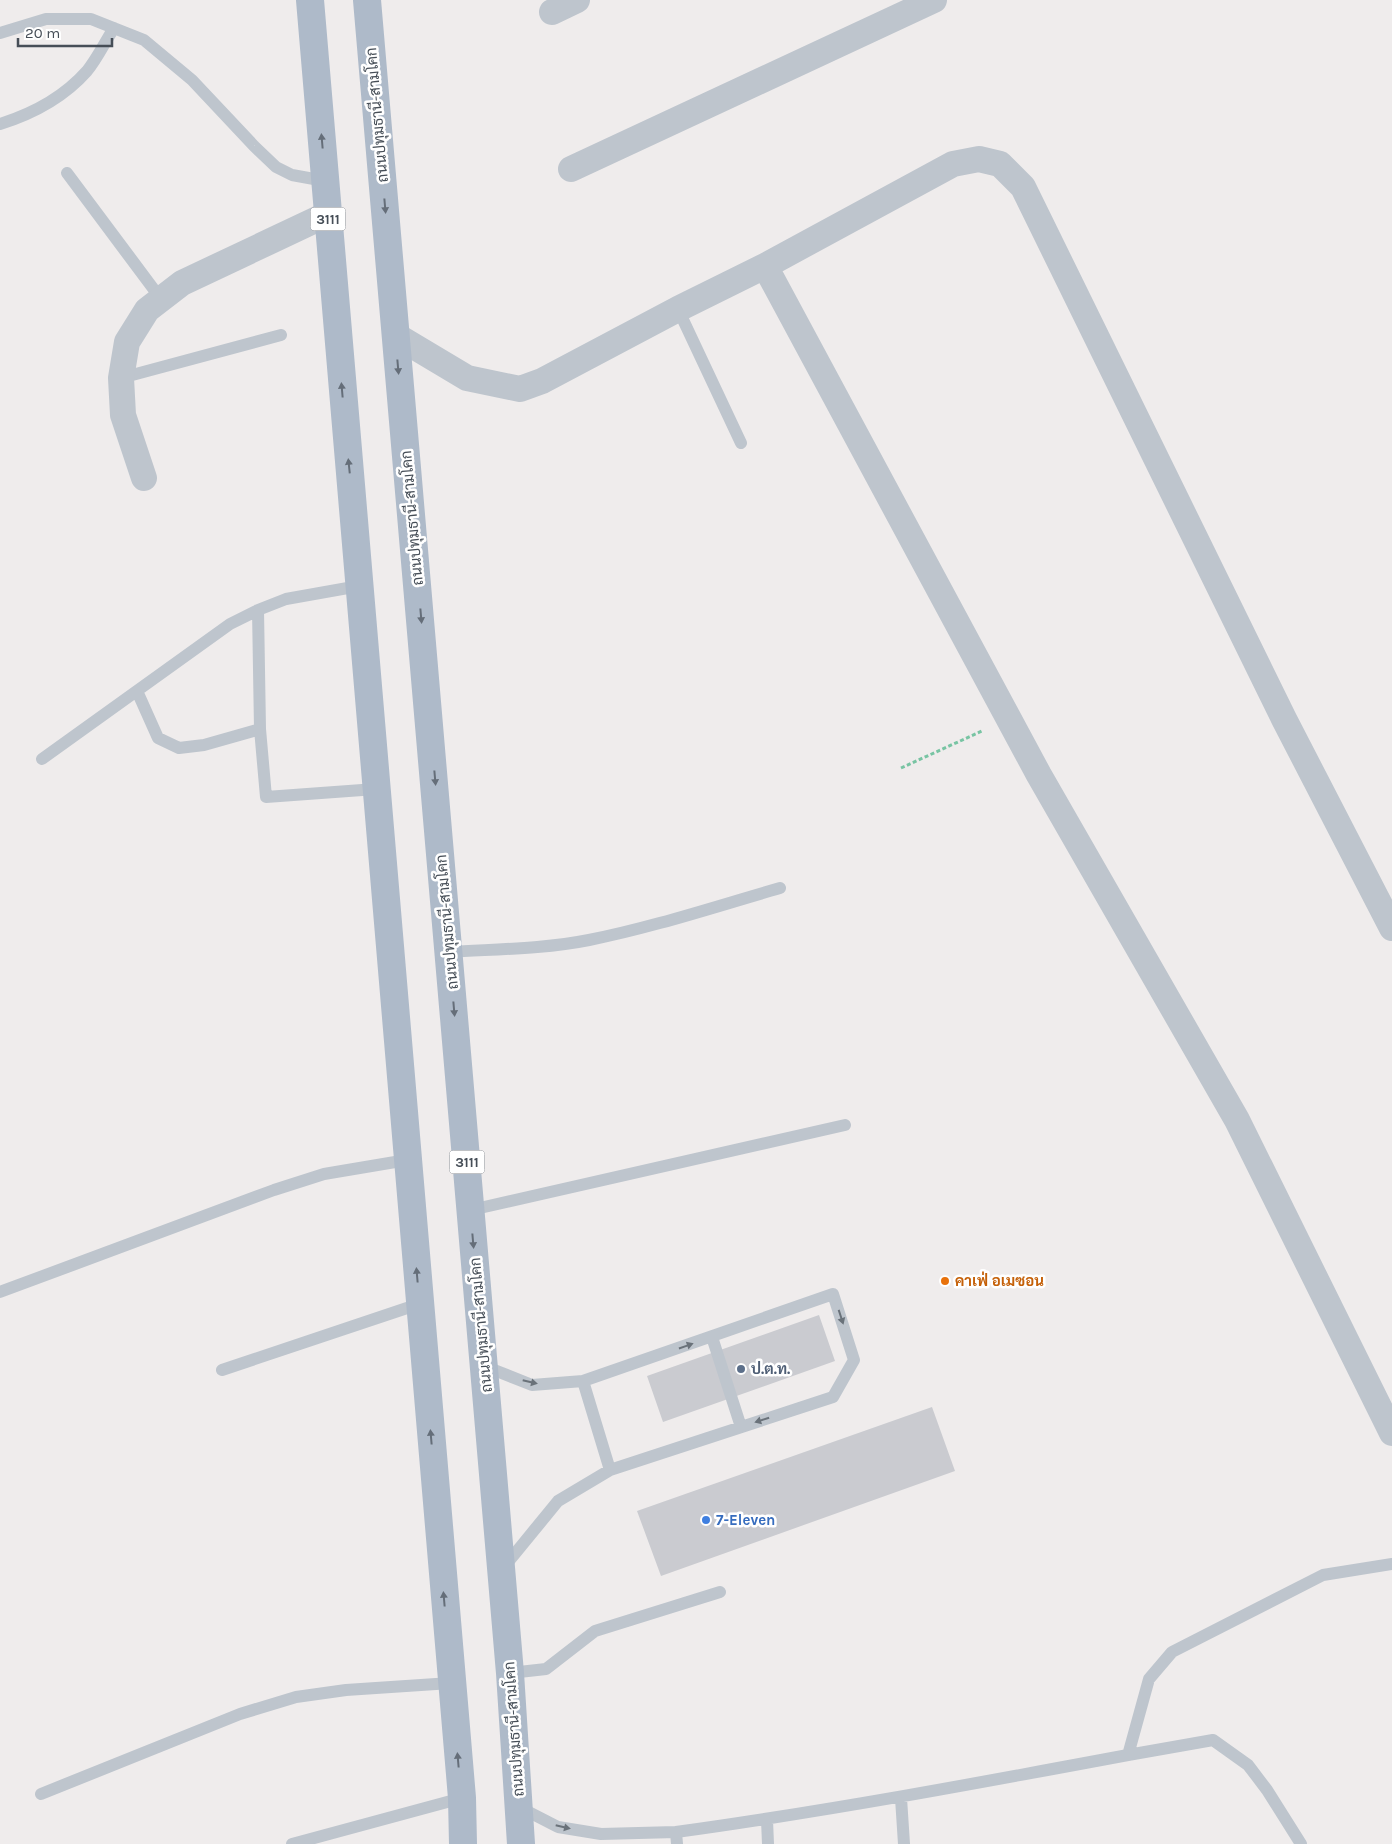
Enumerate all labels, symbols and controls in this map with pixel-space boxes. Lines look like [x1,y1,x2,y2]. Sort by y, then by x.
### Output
scale bar [18,15,111,47]
text: 20 m [25,24,60,42]
street label: ถนนปทุมธานี-สามโคก [361,47,394,183]
one-way arrow [317,132,325,148]
one-way arrow [381,198,389,214]
road number: 3111 [310,208,346,230]
one-way arrow [394,360,402,376]
one-way arrow [338,382,346,398]
street label: ถนนปทุมธานี-สามโคก [396,450,429,586]
one-way arrow [345,458,353,474]
one-way arrow [417,608,425,624]
one-way arrow [431,770,439,786]
street label: ถนนปทุมธานี-สามโคก [431,854,464,990]
one-way arrow [450,1002,458,1018]
road number: 3111 [450,1150,484,1174]
one-way arrow [470,1233,478,1249]
street label: ถนนปทุมธานี-สามโคก [465,1257,498,1393]
one-way arrow [413,1266,421,1282]
place label: คาเฟ่ อเมซอน [955,1271,1044,1290]
marker: คาเฟ่ อเมซอน [939,1275,951,1287]
one-way arrow [837,1310,845,1325]
one-way arrow [678,1342,693,1349]
place label: ป.ต.ท. [751,1360,790,1378]
marker: ป.ต.ท. [735,1363,747,1375]
one-way arrow [522,1378,537,1386]
one-way arrow [754,1416,769,1424]
one-way arrow [426,1428,434,1444]
place label: 7-Eleven [716,1511,775,1529]
marker: 7-Eleven [700,1514,712,1526]
one-way arrow [440,1590,448,1606]
street label: ถนนปทุมธานี-สามโคก [499,1661,530,1797]
one-way arrow [454,1752,462,1768]
one-way arrow [556,1824,572,1832]

